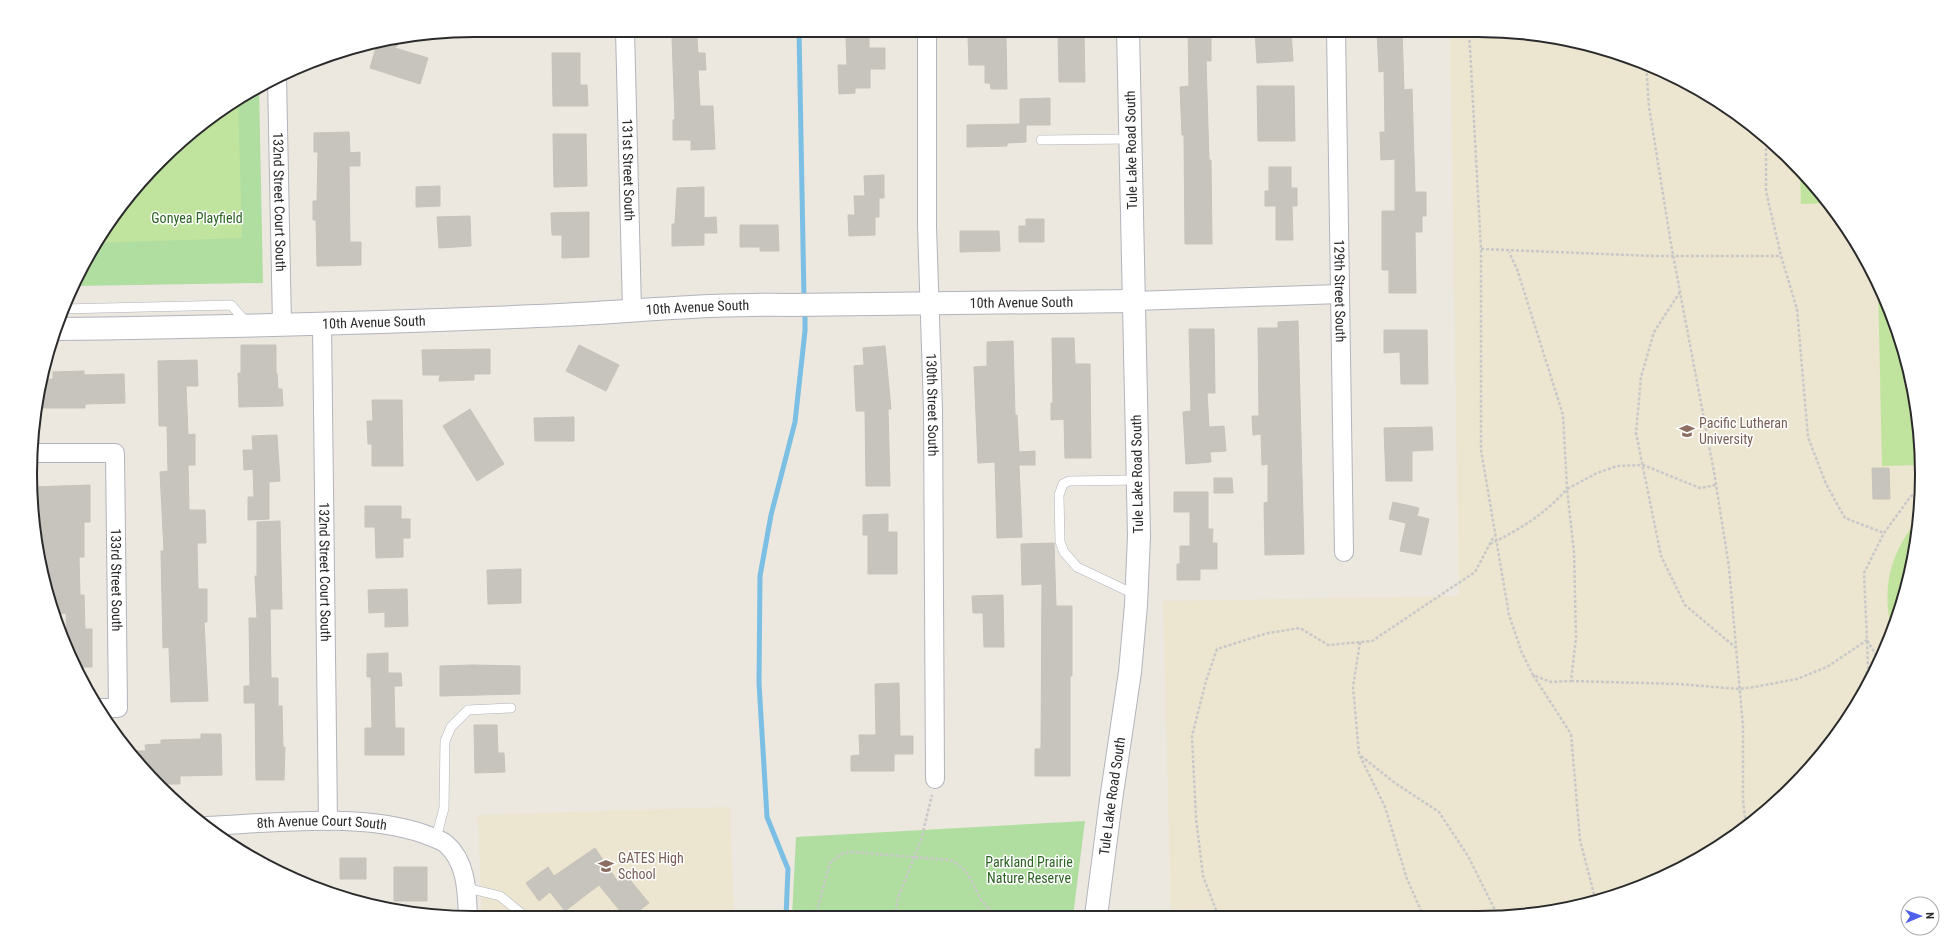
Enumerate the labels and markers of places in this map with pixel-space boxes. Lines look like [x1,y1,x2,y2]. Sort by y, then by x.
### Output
place label: Pacific Lutheran University [1699,415,1788,447]
school or university icon: Pacific Lutheran University [1678,422,1696,440]
place label: GATES High School [618,850,684,882]
school or university icon: GATES High School [597,857,615,875]

